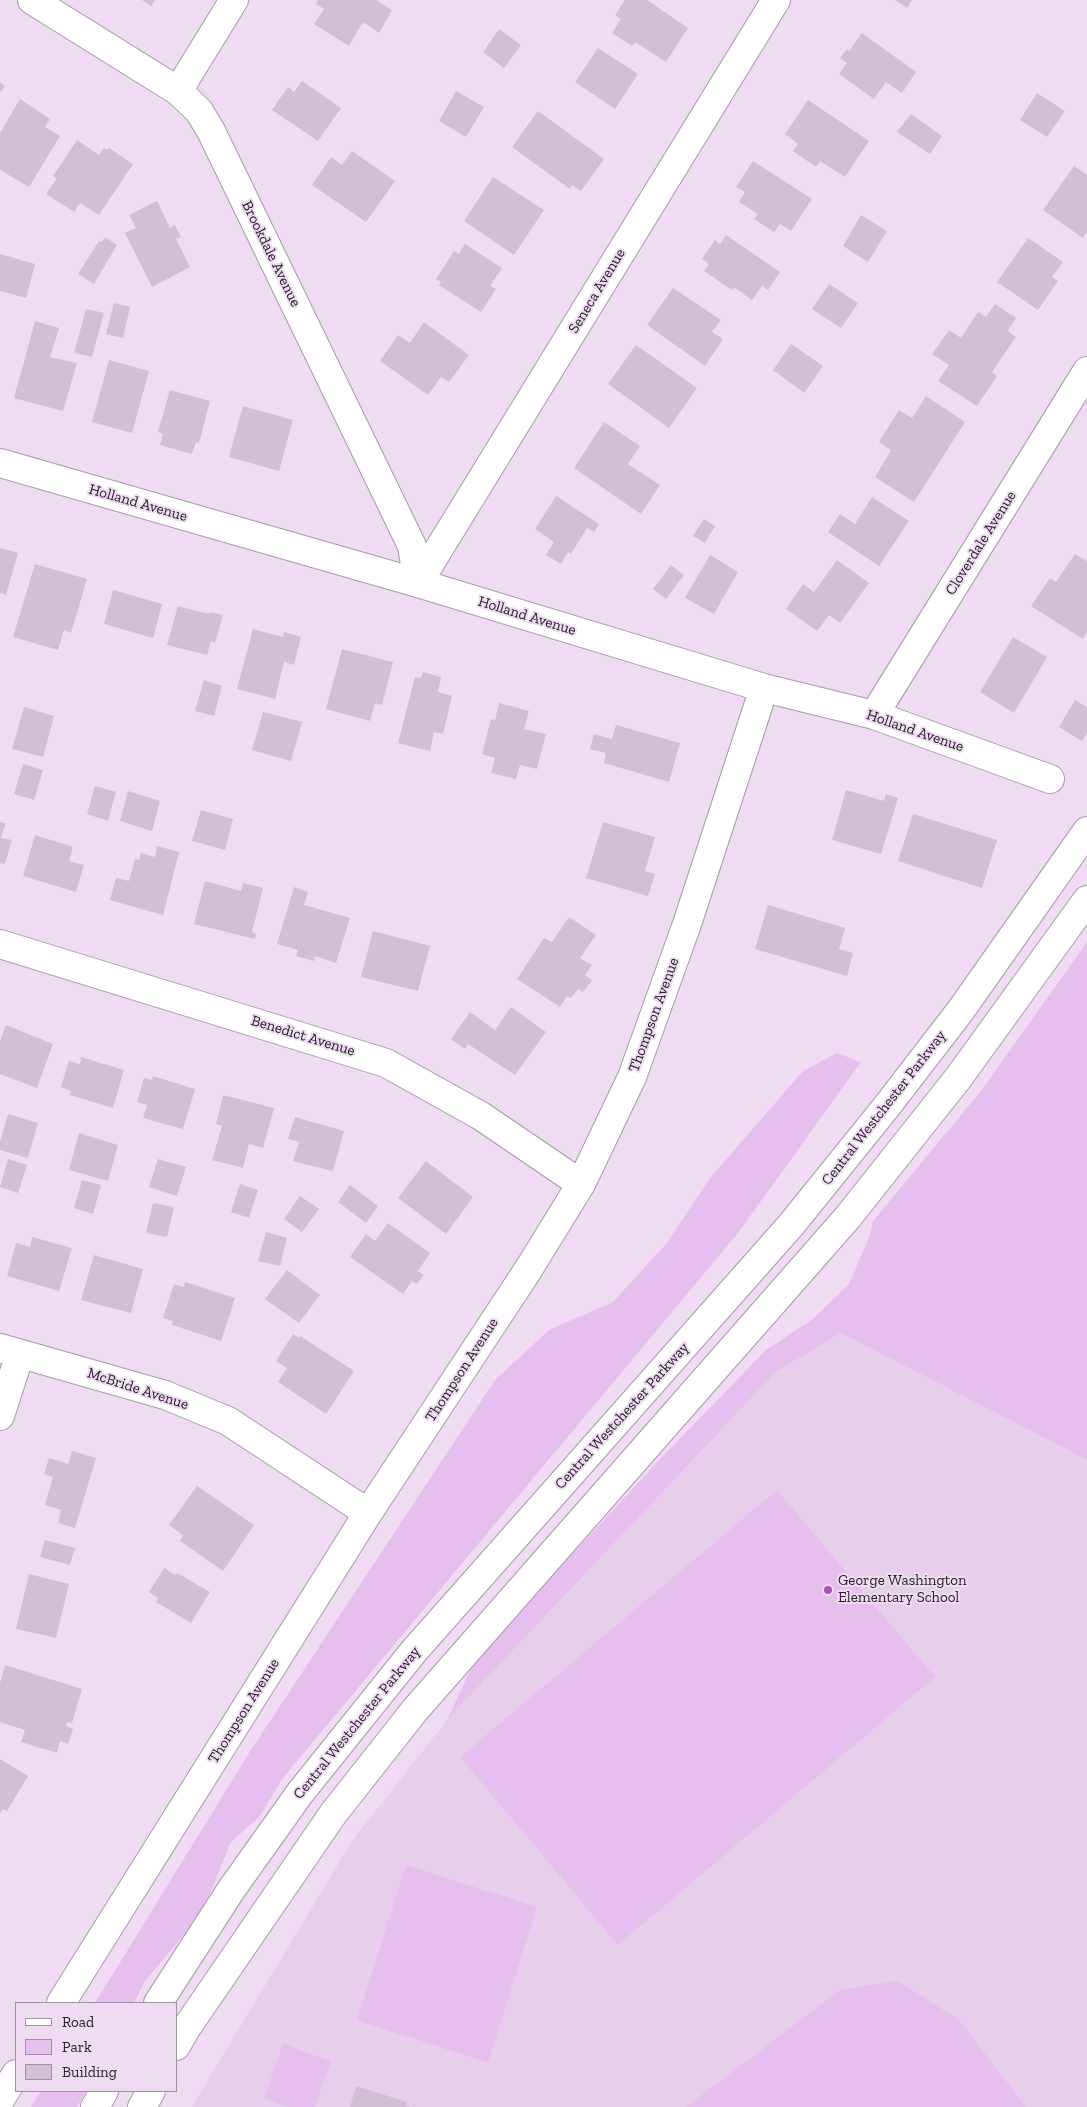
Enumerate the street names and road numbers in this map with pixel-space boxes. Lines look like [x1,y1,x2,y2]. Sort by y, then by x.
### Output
street label: Brookdale Avenue [238,198,304,310]
street label: Seneca Avenue [565,245,629,337]
street label: Holland Avenue [87,480,189,526]
street label: Cloverdale Avenue [942,488,1020,598]
street label: Holland Avenue [476,593,578,639]
street label: Holland Avenue [864,706,966,756]
street label: Thompson Avenue [625,955,683,1075]
street label: Benedict Avenue [249,1012,357,1060]
street label: Central Westchester Parkway [818,1027,950,1189]
street label: Thompson Avenue [422,1315,502,1425]
street label: Central Westchester Parkway [551,1339,693,1493]
street label: McBride Avenue [85,1364,191,1414]
street label: Central Westchester Parkway [290,1643,424,1803]
street label: Thompson Avenue [204,1655,284,1767]

